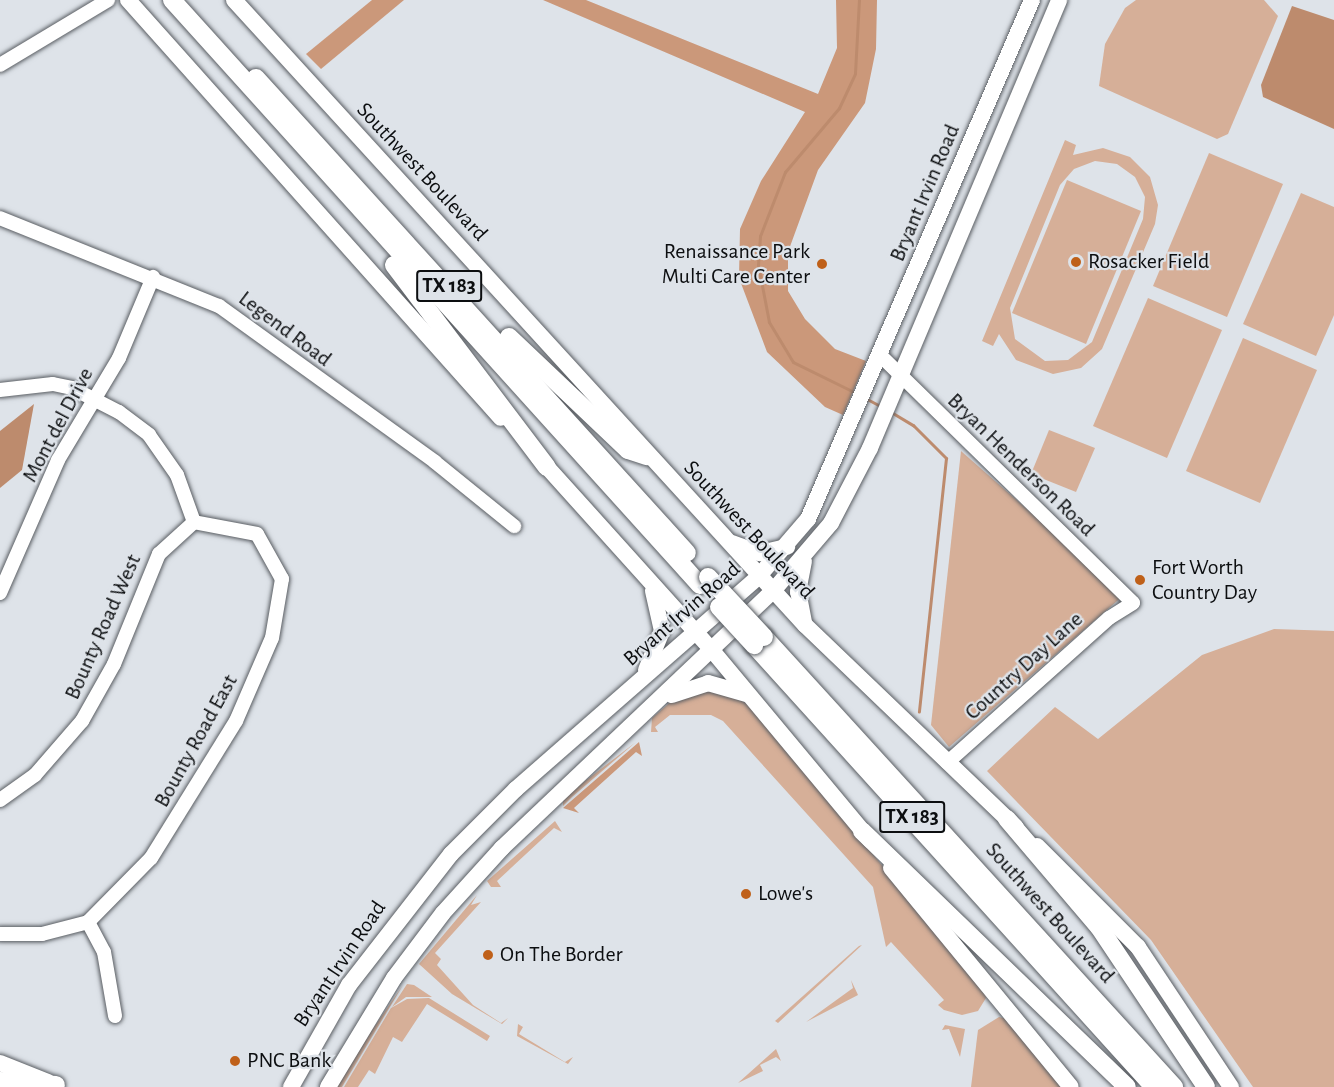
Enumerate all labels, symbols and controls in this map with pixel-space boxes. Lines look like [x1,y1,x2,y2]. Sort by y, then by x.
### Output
street label: Southwest Boulevard [351,97,493,247]
street label: Bryant Irvin Road [884,120,966,266]
place label: Renaissance Park Multi Care Center [662,238,810,290]
place label: Rosacker Field [1088,249,1209,275]
marker: Rosacker Field [1069,255,1083,269]
marker: Renaissance Park Multi Care Center [815,257,829,271]
road number: TX 183 [416,268,482,304]
street label: Legend Road [233,285,337,373]
street label: Mont del Drive [17,363,99,487]
street label: Bryan Henderson Road [942,388,1100,542]
street label: Southwest Boulevard [678,455,820,605]
street label: Bounty Road West [59,550,147,704]
place label: Fort Worth Country Day [1152,554,1257,606]
street label: Bryant Irvin Road [618,556,746,672]
marker: Fort Worth Country Day [1133,573,1147,587]
street label: Country Day Lane [960,606,1088,726]
street label: Bounty Road East [149,670,243,812]
road number: TX 183 [879,799,945,835]
street label: Southwest Boulevard [980,837,1120,989]
place label: Lowe's [758,881,813,907]
marker: Lowe's [739,887,753,901]
street label: Bryant Irvin Road [288,896,392,1032]
place label: On The Border [500,942,623,968]
marker: On The Border [481,948,495,962]
place label: PNC Bank [247,1048,331,1074]
marker: PNC Bank [228,1054,242,1068]

